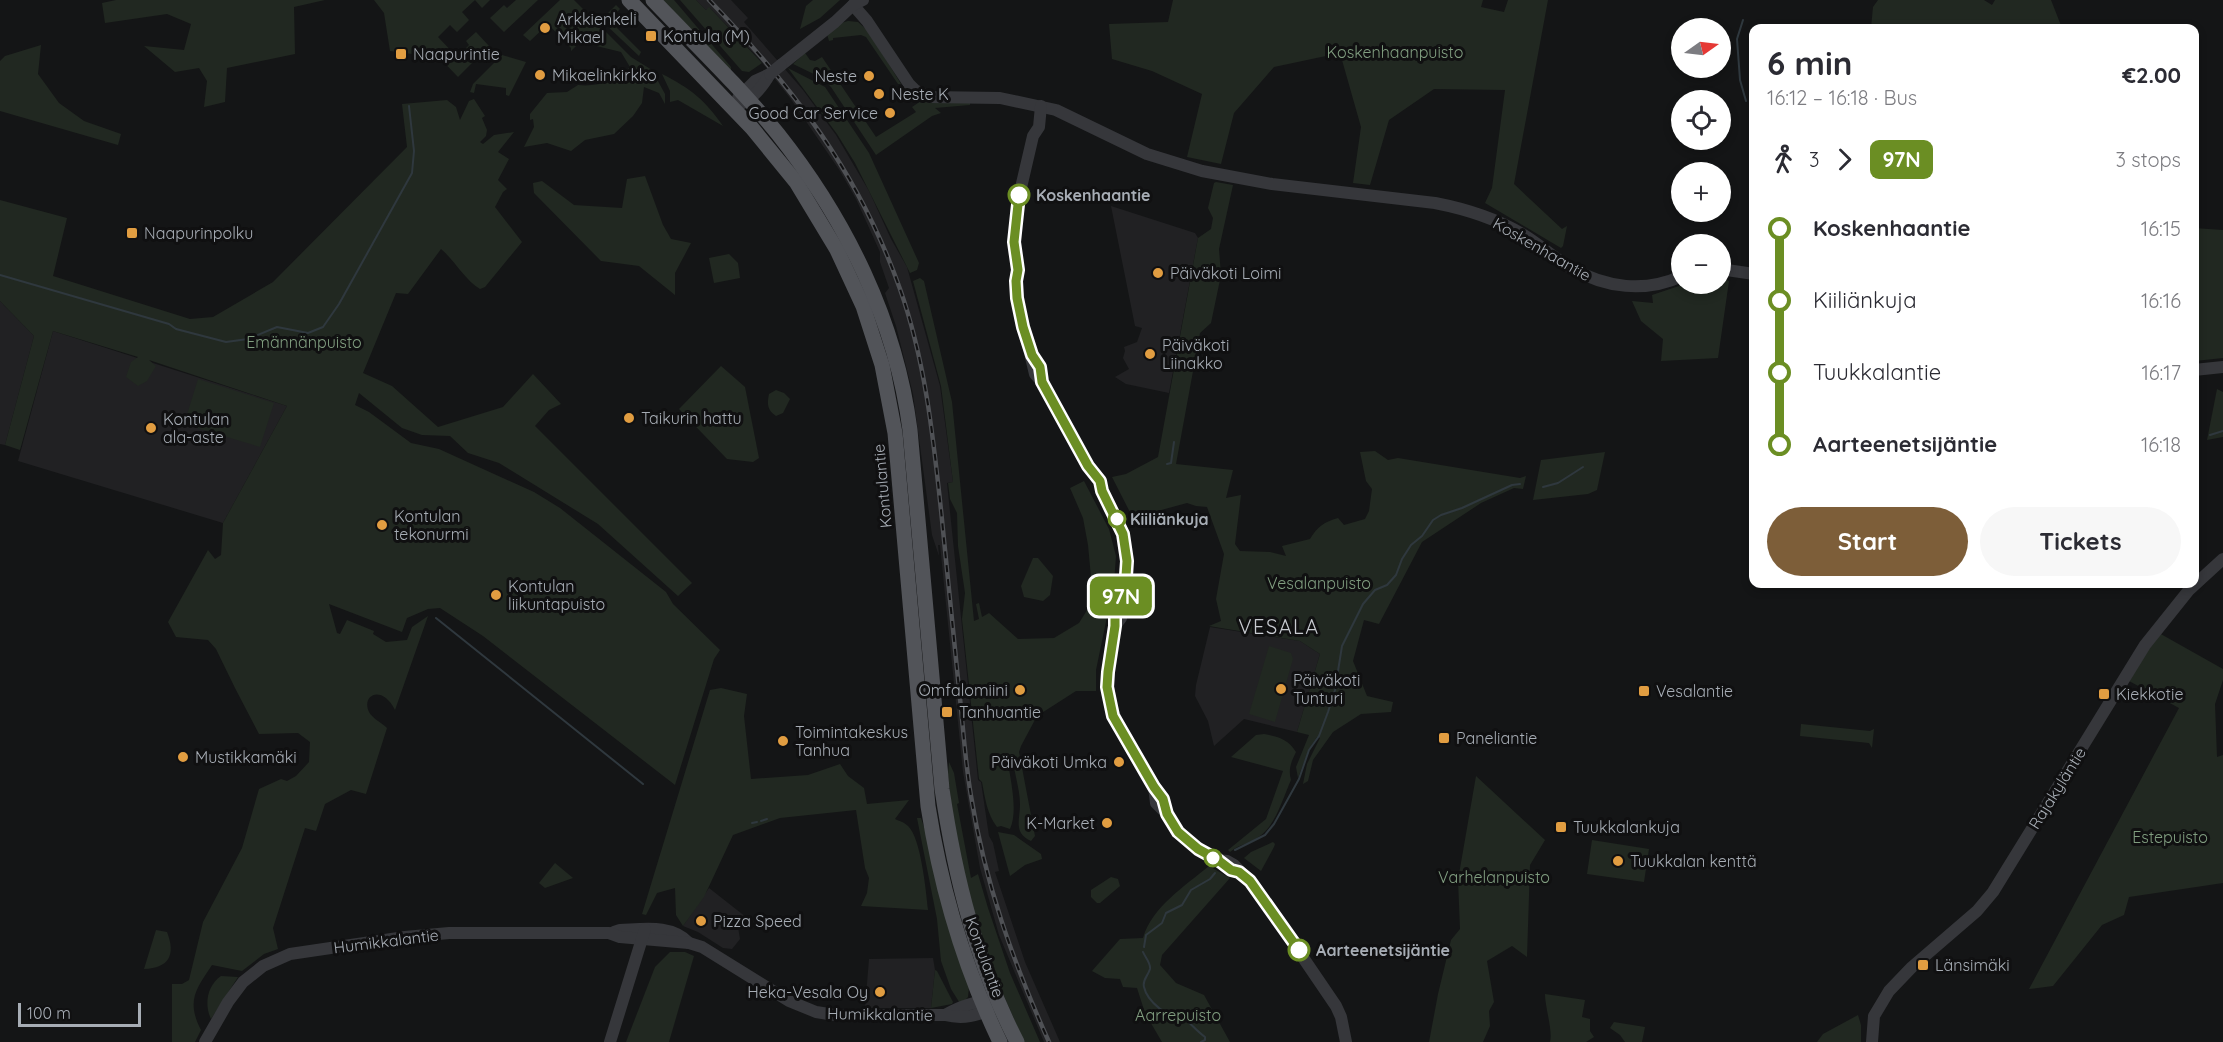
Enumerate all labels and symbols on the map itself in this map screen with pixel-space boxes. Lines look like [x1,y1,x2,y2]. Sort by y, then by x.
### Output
place label: Arkkienkeli Mikael [557,9,637,47]
north arrow [1671,18,1731,78]
marker: Arkkienkeli Mikael [538,21,552,35]
place label: Kontula (M) [663,26,750,46]
marker: Kontula (M) [644,29,658,43]
park label: Koskenhaanpuisto [1327,42,1463,62]
place label: Naapurintie [413,44,500,64]
marker: Naapurintie [394,47,408,61]
place label: Mikaelinkirkko [552,65,657,85]
place label: Neste [814,66,857,86]
marker: Mikaelinkirkko [533,68,547,82]
marker: Neste [862,69,876,83]
place label: Neste K [891,84,949,104]
marker: Neste K [872,87,886,101]
place label: Good Car Service [749,103,878,123]
marker: Good Car Service [883,106,897,120]
marker: Koskenhaantie [1008,184,1030,206]
place label: Koskenhaantie [1036,185,1151,205]
street label: Koskenhaantie [1489,213,1595,285]
place label: Naapurinpolku [144,223,253,243]
marker: Naapurinpolku [125,226,139,240]
place label: Päiväkoti Loimi [1170,263,1281,283]
marker: Päiväkoti Loimi [1151,266,1165,280]
park label: Emännänpuisto [246,332,362,352]
place label: Päiväkoti Liinakko [1162,335,1229,373]
marker: Päiväkoti Liinakko [1143,347,1157,361]
place label: Taikurin hattu [641,408,742,428]
place label: Kontulan ala-aste [163,409,230,447]
marker: Taikurin hattu [622,411,636,425]
marker: Kontulan ala-aste [144,421,158,435]
street label: Kontulantie [868,443,896,529]
place label: Kontulan tekonurmi [394,506,469,544]
place label: Kiiliänkuja [1130,509,1209,529]
marker: Kiiliänkuja [1108,510,1126,528]
marker: Kontulan tekonurmi [375,518,389,532]
park label: Vesalanpuisto [1267,573,1371,593]
place label: Kontulan liikuntapuisto [508,576,605,614]
line badge: 97N [1086,576,1156,616]
marker: Kontulan liikuntapuisto [489,588,503,602]
district label: VESALA [1238,614,1320,639]
place label: Päiväkoti Tunturi [1293,670,1360,708]
place label: Omfalomiini [918,680,1008,700]
place label: Vesalantie [1656,681,1733,701]
marker: Päiväkoti Tunturi [1274,682,1288,696]
marker: Omfalomiini [1013,683,1027,697]
marker: Vesalantie [1637,684,1651,698]
place label: Kiekkotie [2116,684,2184,704]
marker: Kiekkotie [2097,687,2111,701]
place label: Tanhuantie [959,702,1041,722]
marker: Tanhuantie [940,705,954,719]
place label: Toimintakeskus Tanhua [795,722,908,760]
place label: Paneliantie [1456,728,1537,748]
marker: Paneliantie [1437,731,1451,745]
marker: Toimintakeskus Tanhua [776,734,790,748]
street label: Rajakyläntie [2024,743,2090,833]
place label: Mustikkamäki [195,747,297,767]
marker: Mustikkamäki [176,750,190,764]
place label: Päiväkoti Umka [991,752,1107,772]
marker: Päiväkoti Umka [1112,755,1126,769]
place label: K-Market [1026,813,1095,833]
marker: K-Market [1100,816,1114,830]
place label: Tuukkalankuja [1573,817,1680,837]
marker: Tuukkalankuja [1554,820,1568,834]
park label: Estepuisto [2132,827,2208,847]
unlabelled marker [1204,849,1222,867]
place label: Tuukkalan kenttä [1630,851,1757,871]
marker: Tuukkalan kenttä [1611,854,1625,868]
park label: Varhelanpuisto [1438,867,1550,887]
place label: Pizza Speed [713,911,802,931]
marker: Pizza Speed [694,914,708,928]
street label: Kontulantie [961,914,1009,1000]
street label: Humikkalantie [332,925,440,957]
marker: Aarteenetsijäntie [1288,939,1310,961]
place label: Aarteenetsijäntie [1316,940,1450,960]
place label: Länsimäki [1935,955,2010,975]
marker: Länsimäki [1916,958,1930,972]
place label: Heka-Vesala Oy [747,982,868,1002]
marker: Heka-Vesala Oy [873,985,887,999]
scale bar [18,1000,141,1028]
street label: Humikkalantie [827,1003,933,1025]
park label: Aarrepuisto [1135,1005,1221,1025]

